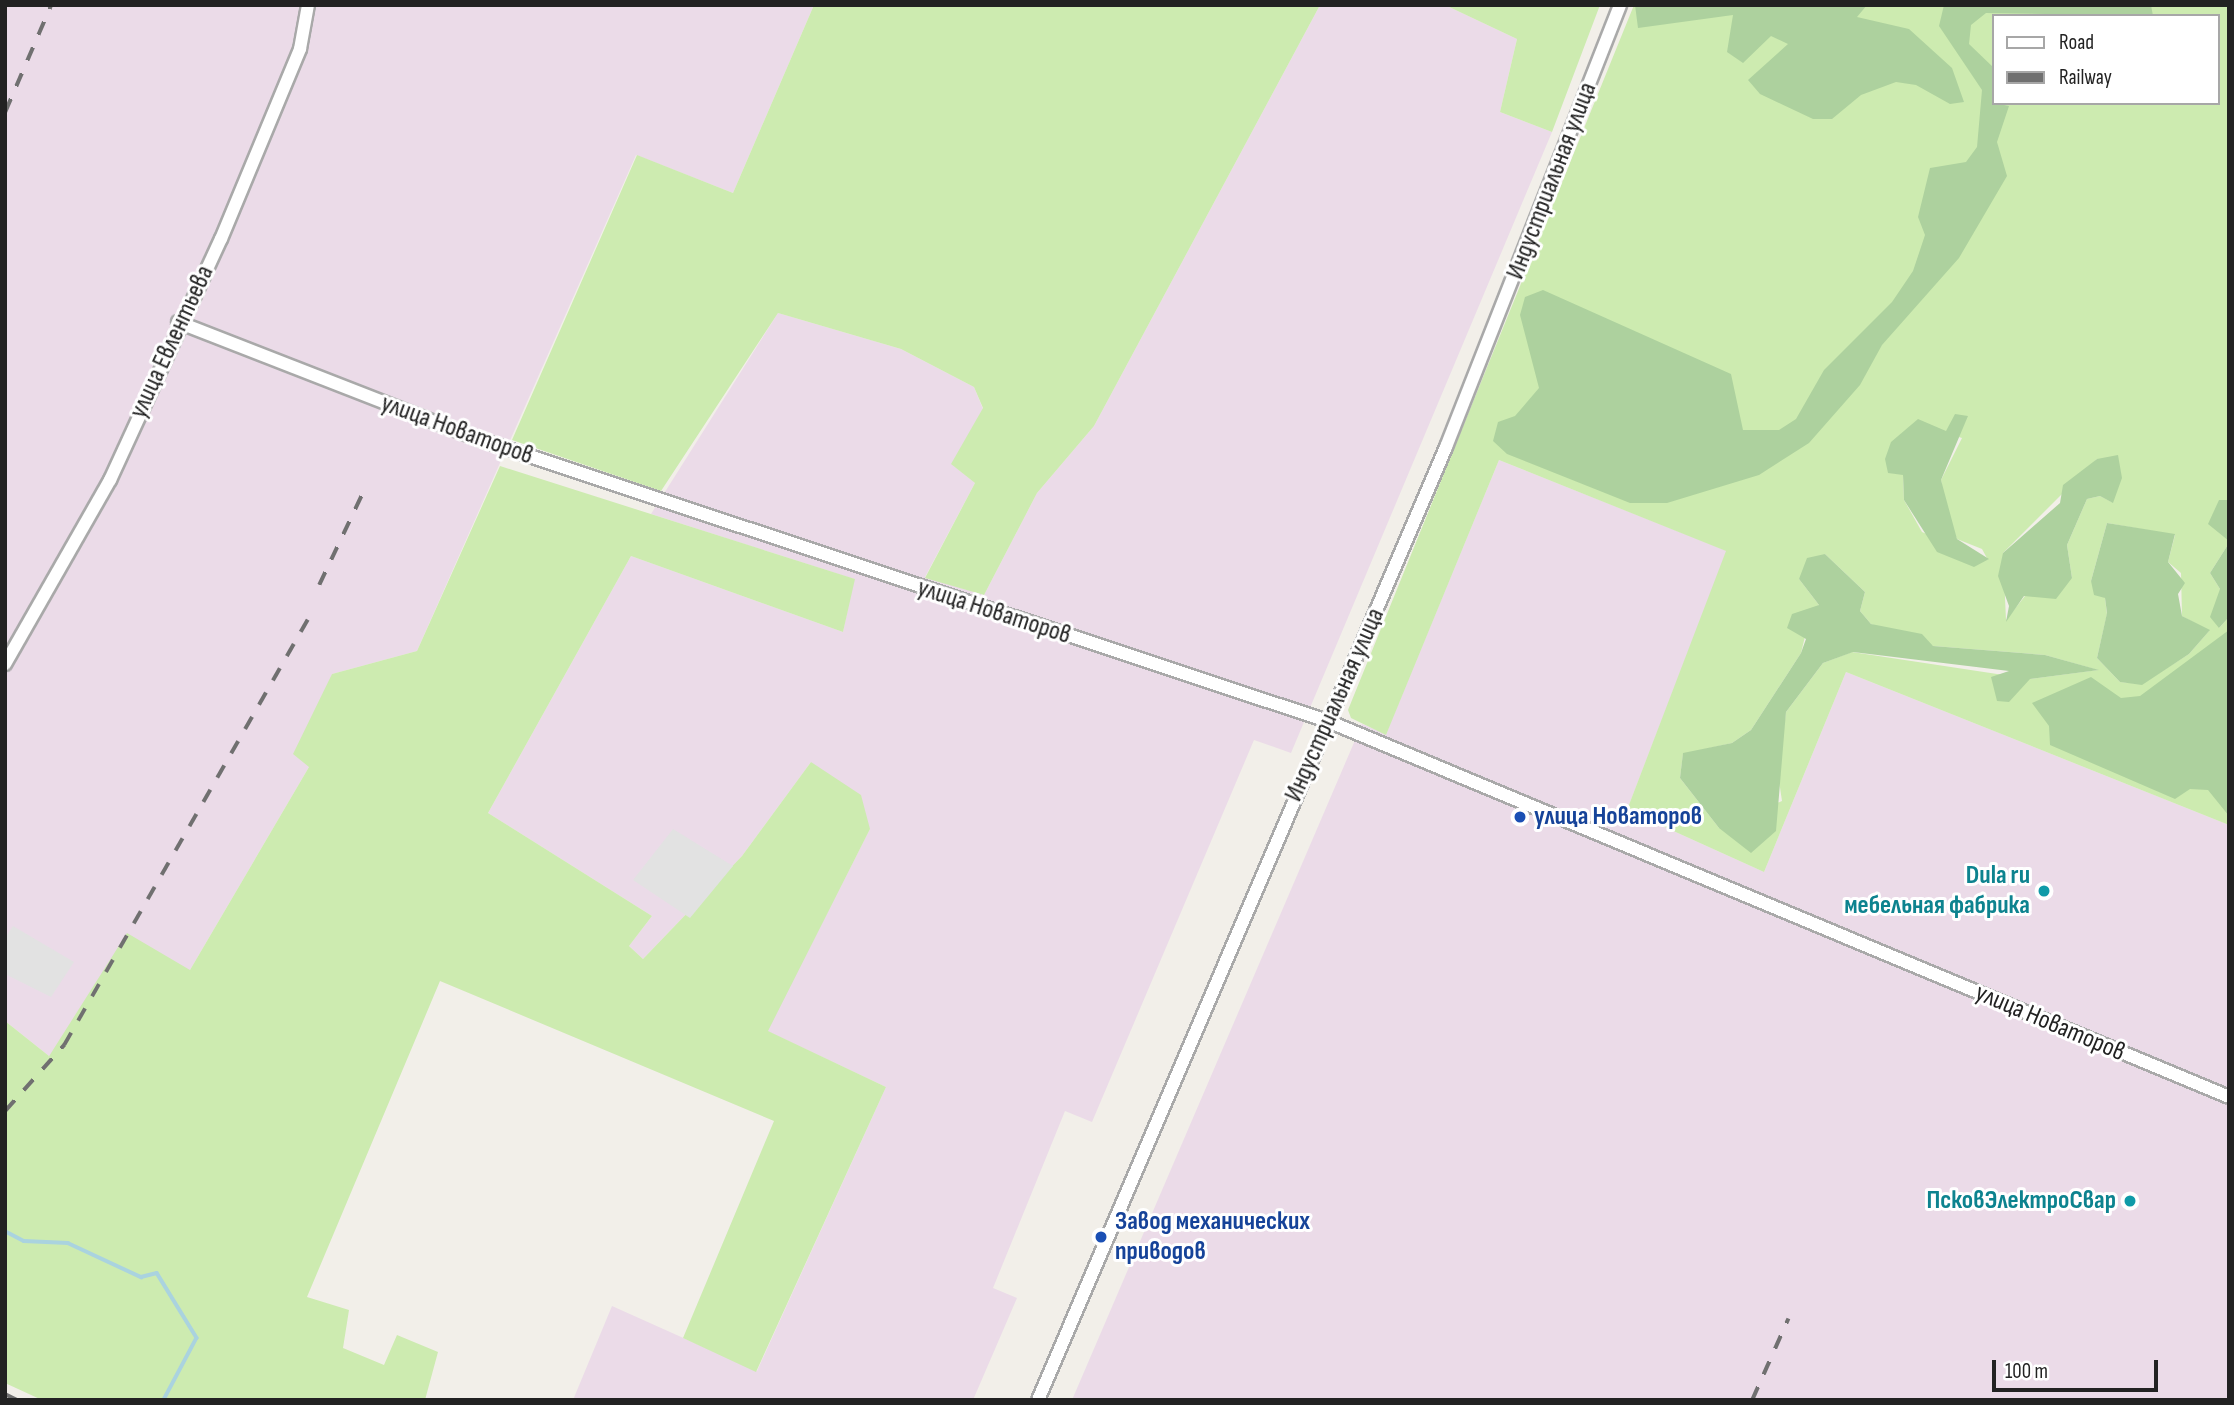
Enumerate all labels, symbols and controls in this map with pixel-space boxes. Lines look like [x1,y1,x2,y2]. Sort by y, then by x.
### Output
legend [1993,14,2220,105]
text: Road [2059,30,2094,55]
text: Railway [2059,65,2112,90]
street label: Индустриальная улица [1500,78,1604,284]
street label: улица Евлентьева [123,261,221,423]
street label: улица Новаторов [377,388,537,472]
street label: улица Новаторов [913,573,1075,651]
street label: Индустриальная улица [1278,604,1392,806]
place label: улица Новаторов [1534,801,1702,833]
marker: улица Новаторов [1512,809,1528,825]
place label: Dula ru мебельная фабрика [1844,860,2030,922]
marker: Dula ru мебельная фабрика [2036,883,2052,899]
street label: улица Новаторов [1970,977,2130,1069]
place label: ПсковЭлектроСвар [1927,1185,2116,1217]
marker: ПсковЭлектроСвар [2122,1193,2138,1209]
place label: Завод механических приводов [1115,1206,1310,1268]
marker: Завод механических приводов [1093,1229,1109,1245]
scale bar [1996,1346,2162,1390]
text: 100 m [2005,1359,2048,1384]

